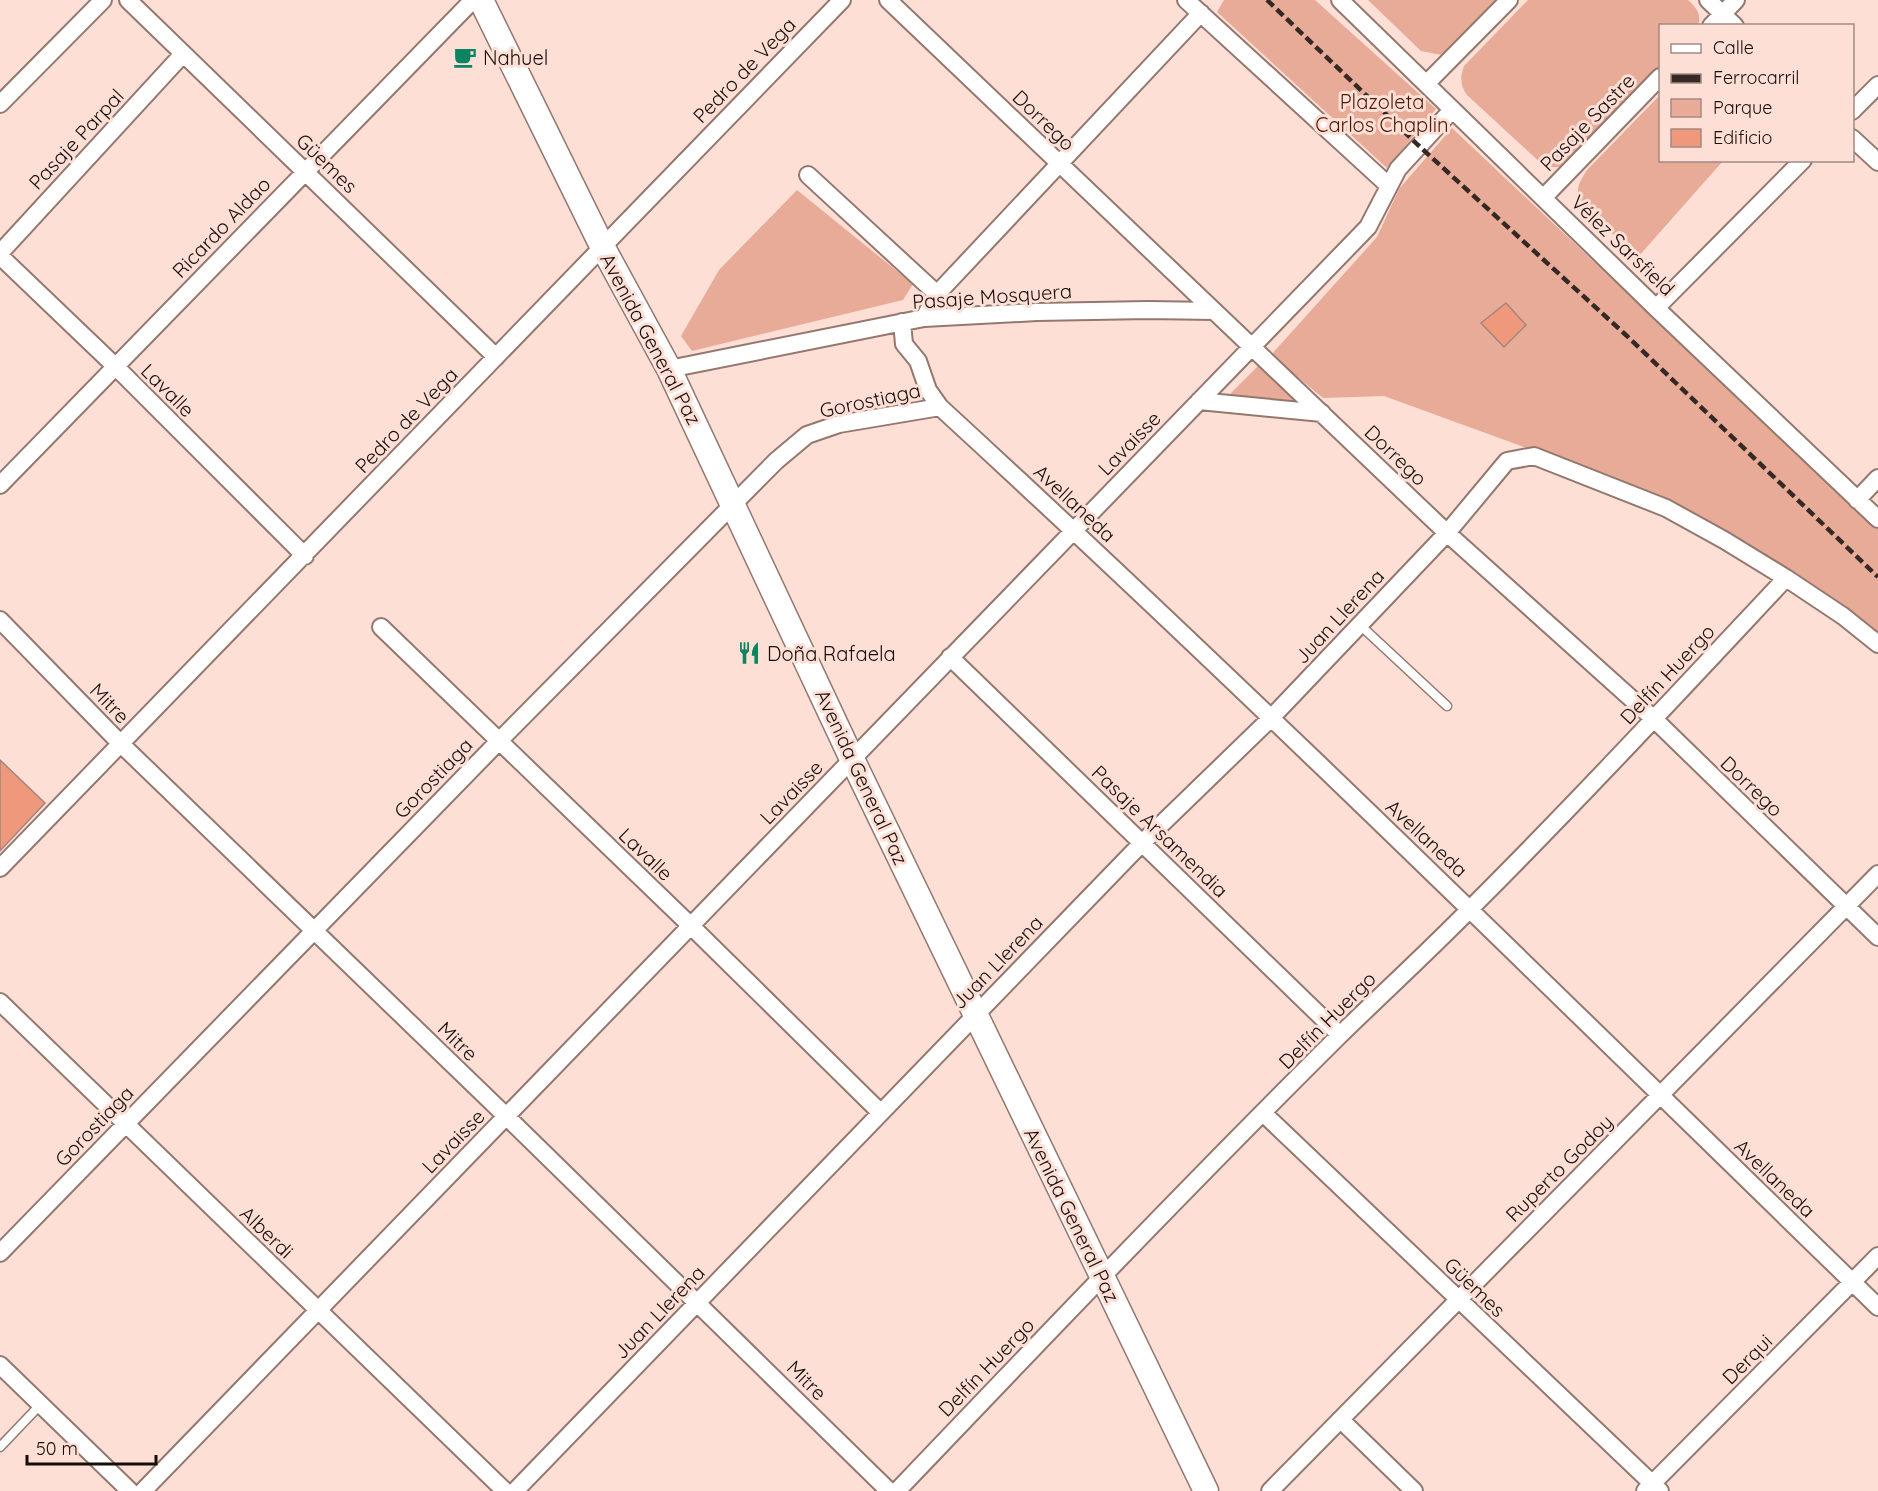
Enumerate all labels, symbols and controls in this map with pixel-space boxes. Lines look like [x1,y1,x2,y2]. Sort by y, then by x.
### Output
street label: Pedro de Vega [687,12,801,128]
legend [1659,24,1854,162]
text: Calle [1713,36,1754,59]
cafe icon: Nahuel [452,44,478,70]
place label: Nahuel [483,45,548,70]
text: Ferrocarril [1713,66,1800,89]
street label: Pasaje Sastre [1534,68,1640,176]
street label: Pasaje Parpal [23,84,129,194]
street label: Dorrego [1008,84,1080,156]
park label: Plazoleta Carlos Chaplin [1315,89,1449,137]
text: Parque [1713,96,1772,119]
text: Edificio [1713,126,1772,149]
street label: Güemes [291,128,363,198]
street label: Ricardo Aldao [167,171,275,283]
street label: Vélez Sarsfield [1566,189,1680,301]
street label: Avenida General Paz [595,249,707,429]
street label: Pasaje Mosquera [911,278,1073,314]
street label: Lavalle [136,358,200,422]
street label: Pedro de Vega [349,362,463,478]
street label: Gorostiaga [817,377,923,423]
street label: Lavaisse [1092,406,1166,480]
street label: Dorrego [1360,419,1432,491]
street label: Avellaneda [1029,459,1121,547]
street label: Juan Llerena [1289,563,1389,669]
street label: Delfín Huergo [1614,619,1720,729]
restaurant icon: Doña Rafaela [736,640,762,666]
place label: Doña Rafaela [767,641,896,666]
street label: Mitre [85,678,135,728]
street label: Avenida General Paz [810,685,914,869]
street label: Gorostiaga [388,732,478,824]
street label: Dorrego [1716,750,1788,822]
street label: Lavaisse [754,755,828,829]
street label: Pasaje Arsamendia [1087,760,1233,902]
street label: Avellaneda [1381,794,1473,882]
street label: Lavalle [614,822,678,886]
street label: Juan Llerena [946,910,1048,1014]
street label: Delfín Huergo [1273,966,1381,1074]
street label: Mitre [433,1016,483,1066]
street label: Gorostiaga [49,1080,139,1172]
street label: Lavaisse [416,1104,490,1178]
street label: Ruperto Godoy [1500,1109,1618,1227]
street label: Avenida General Paz [1019,1124,1125,1306]
street label: Avellaneda [1729,1133,1821,1223]
street label: Alberdi [235,1201,299,1263]
street label: Güemes [1439,1252,1511,1322]
street label: Juan Llerena [608,1260,710,1364]
street label: Delfín Huergo [933,1312,1039,1422]
street label: Derqui [1717,1329,1777,1389]
street label: Mitre [782,1355,832,1405]
scale bar [27,1428,156,1466]
text: 50 m [36,1437,78,1460]

